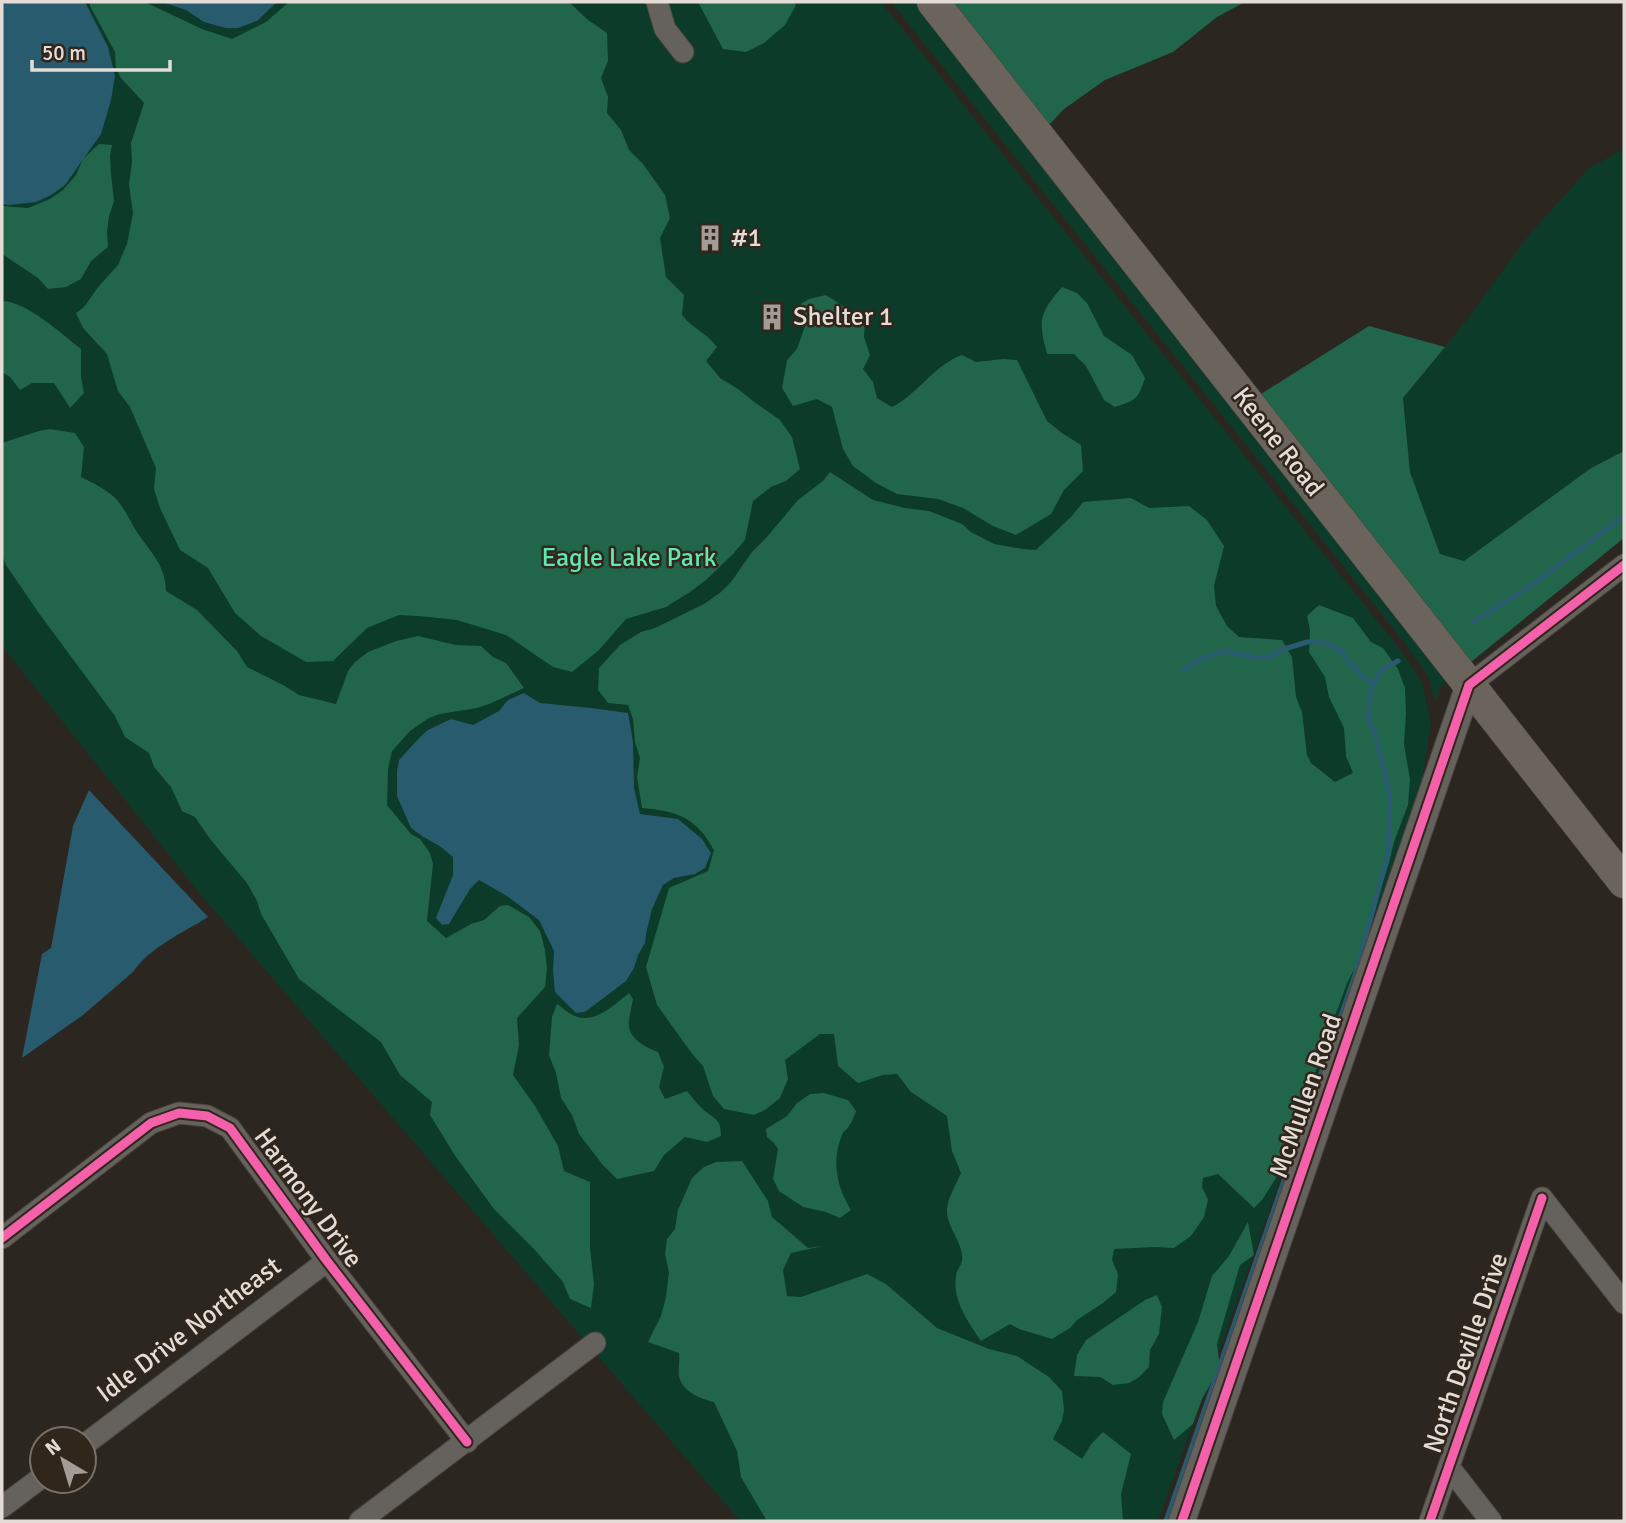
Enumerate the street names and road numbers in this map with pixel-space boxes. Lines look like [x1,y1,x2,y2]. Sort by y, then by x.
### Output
street label: Keene Road [1225,381,1331,503]
street label: McMullen Road [1263,1010,1349,1182]
street label: Harmony Drive [247,1122,369,1274]
street label: North Deville Drive [1417,1249,1515,1457]
street label: Idle Drive Northeast [90,1250,288,1410]

